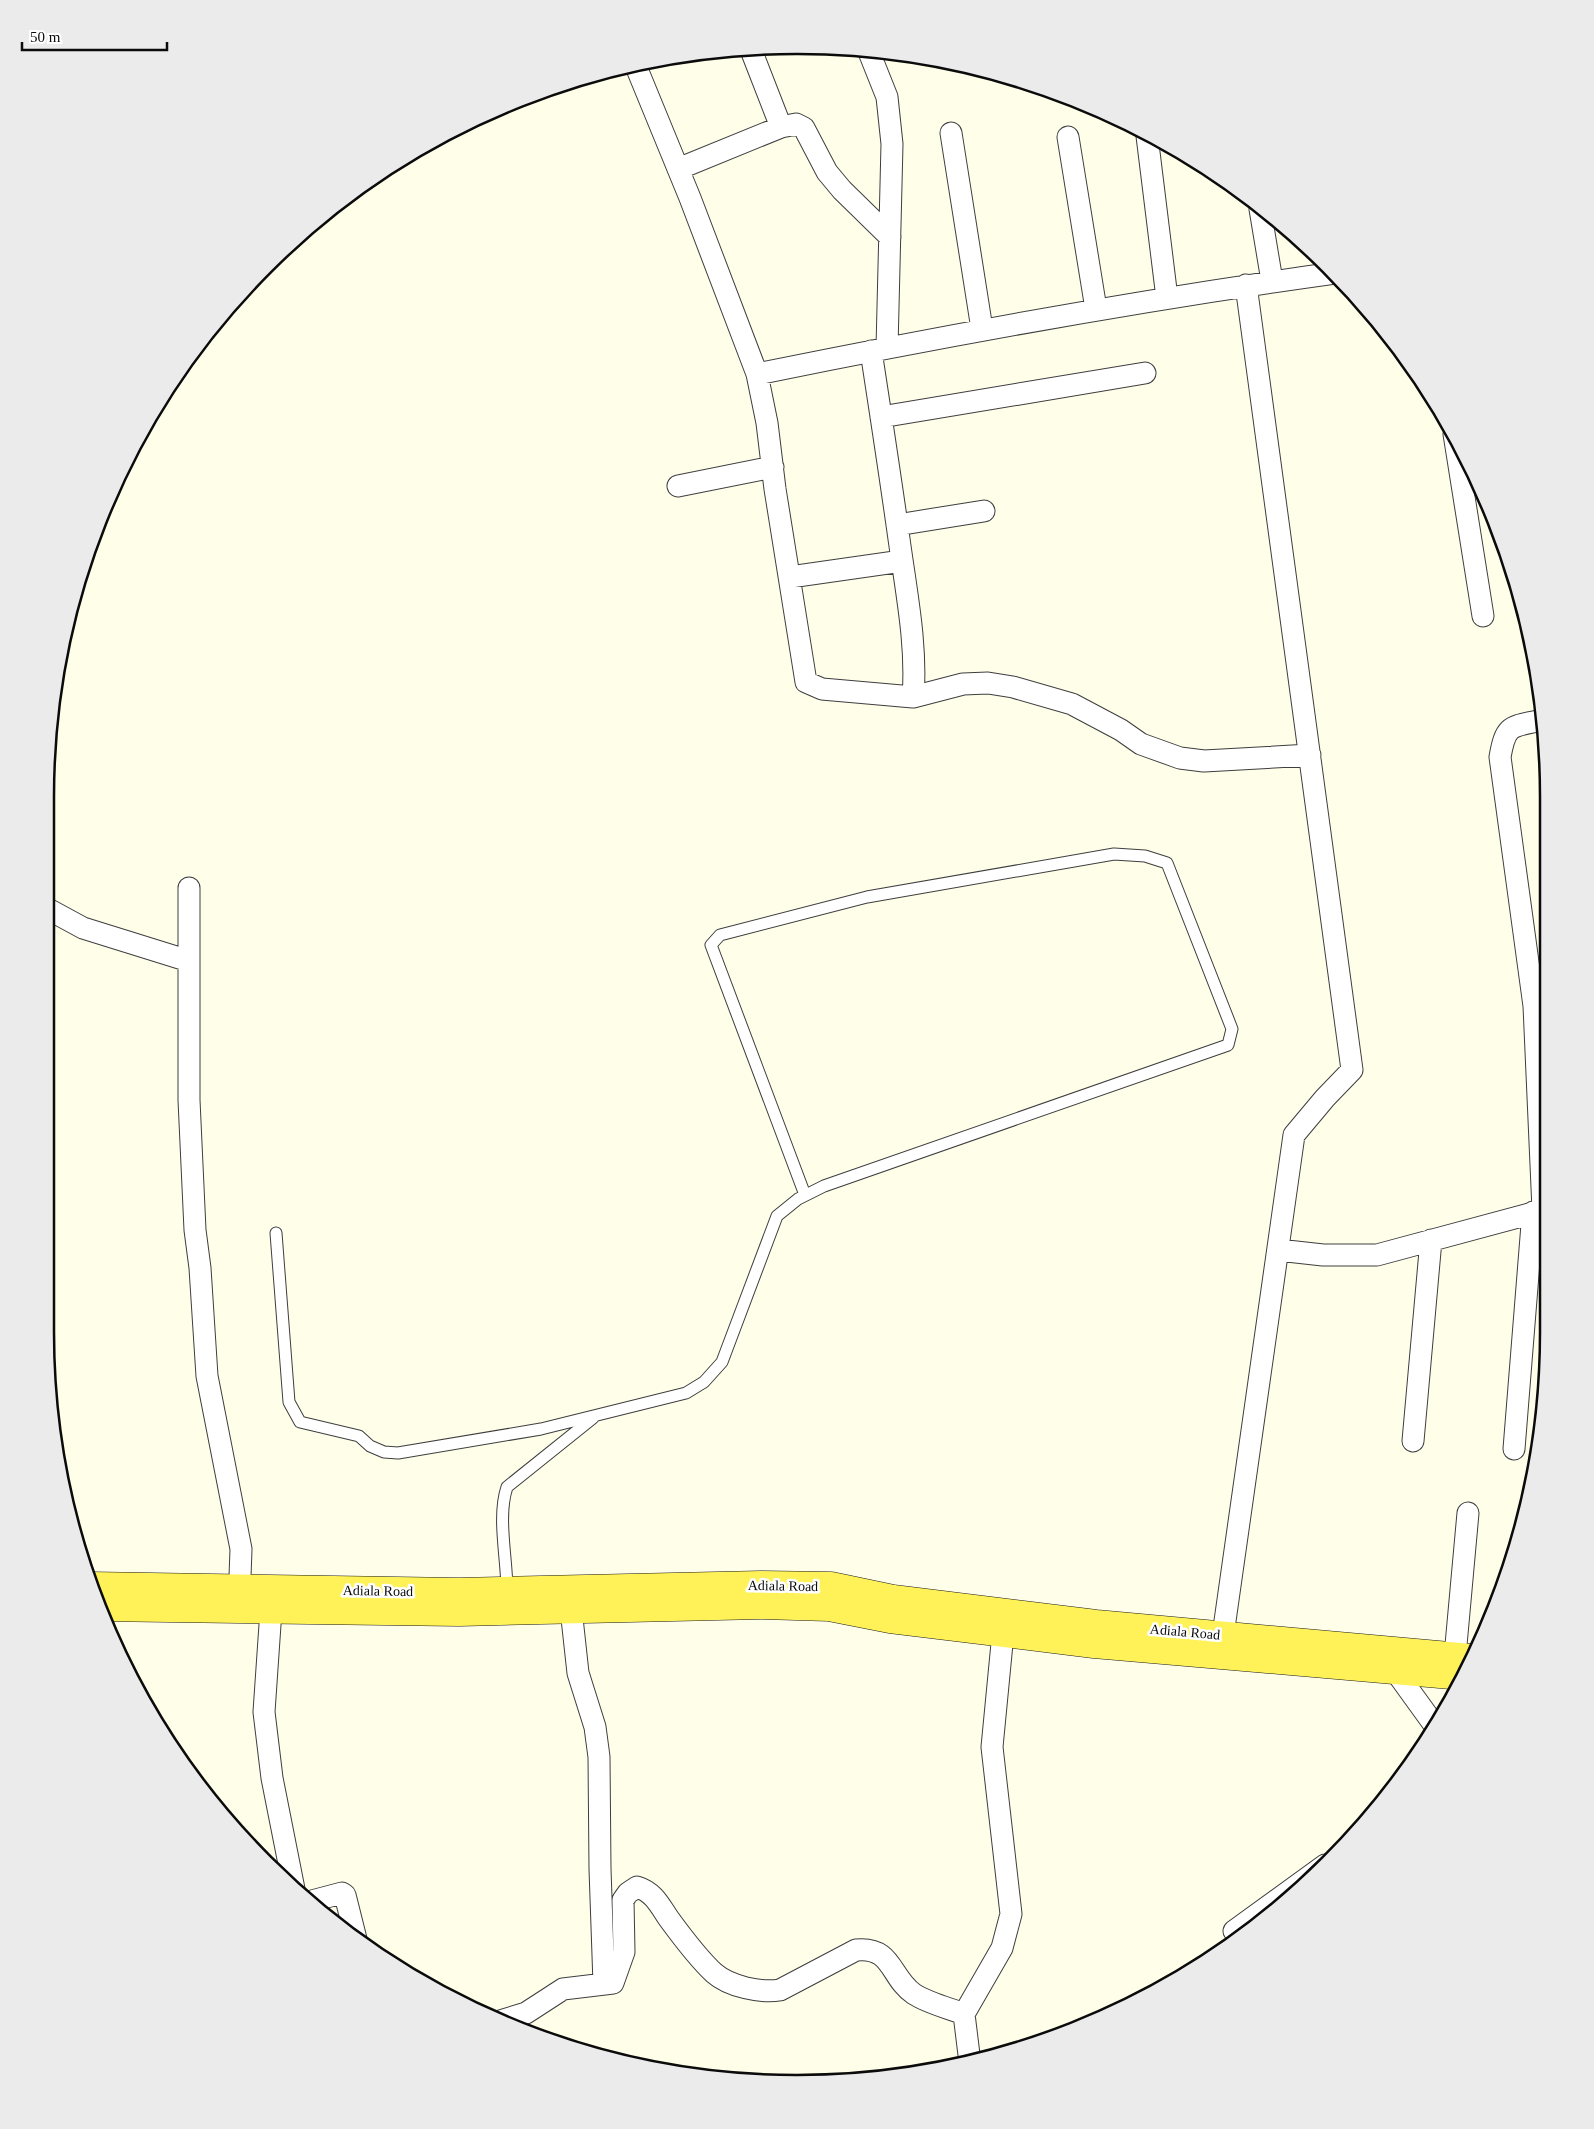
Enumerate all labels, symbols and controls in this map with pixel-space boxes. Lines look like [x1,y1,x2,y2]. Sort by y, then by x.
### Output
scale bar [22,20,168,52]
text: 50 m [30,29,61,45]
street label: Adiala Road [748,1578,818,1594]
street label: Adiala Road [343,1583,413,1599]
street label: Adiala Road [1149,1621,1221,1643]

